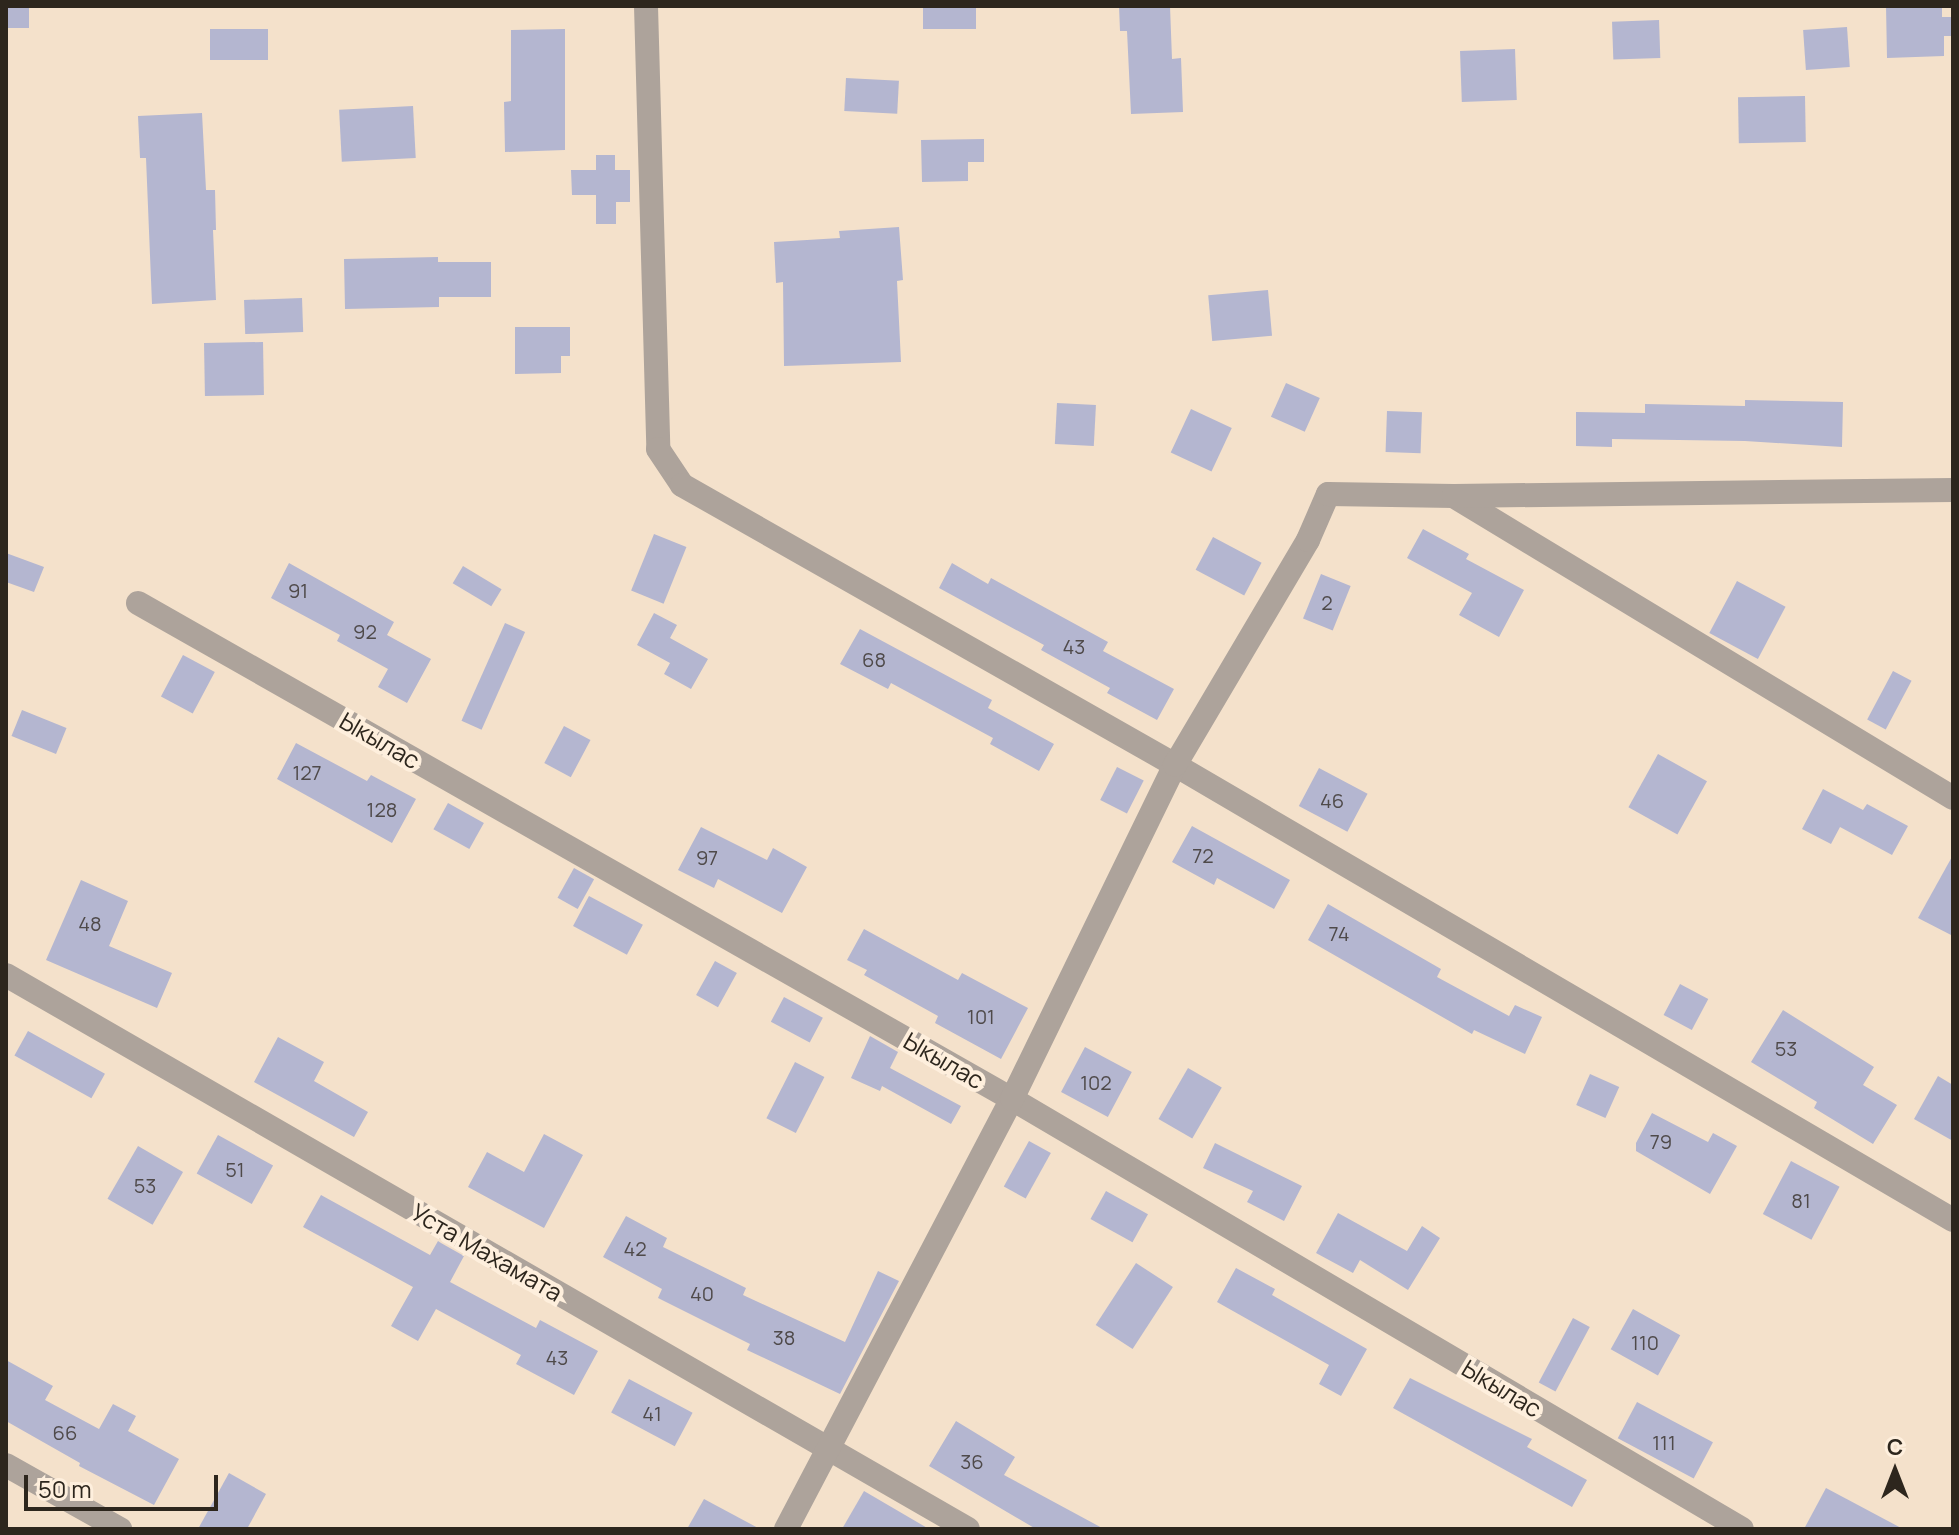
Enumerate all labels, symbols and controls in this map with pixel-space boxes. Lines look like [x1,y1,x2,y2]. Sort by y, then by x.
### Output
house number: 91 [288,578,308,602]
house number: 2 [1321,590,1333,614]
house number: 92 [353,619,377,643]
house number: 43 [1063,634,1085,658]
house number: 68 [862,647,886,671]
street label: Ыкылас [335,706,425,774]
house number: 127 [292,760,322,784]
house number: 46 [1320,788,1344,812]
house number: 128 [367,797,397,821]
house number: 72 [1192,843,1214,867]
house number: 97 [696,845,718,869]
house number: 48 [78,911,102,935]
house number: 74 [1328,921,1350,945]
house number: 101 [967,1004,995,1028]
street label: Ыкылас [899,1026,989,1094]
house number: 53 [1775,1036,1797,1060]
house number: 102 [1080,1070,1112,1094]
house number: 79 [1650,1129,1672,1153]
house number: 51 [225,1157,245,1181]
house number: 53 [134,1173,156,1197]
house number: 81 [1791,1188,1811,1212]
street label: Уста Махамата [406,1197,568,1307]
house number: 42 [623,1236,647,1260]
house number: 40 [690,1281,714,1305]
house number: 38 [773,1325,795,1349]
house number: 110 [1631,1330,1659,1354]
house number: 43 [546,1345,568,1369]
street label: Ыкылас [1457,1353,1547,1423]
house number: 41 [642,1401,662,1425]
house number: 66 [53,1420,77,1444]
house number: 111 [1652,1430,1676,1454]
north arrow [1855,1431,1935,1511]
text: С [1887,1432,1903,1462]
house number: 36 [960,1449,984,1473]
scale bar [28,1459,222,1509]
text: 50 m [38,1472,92,1505]

